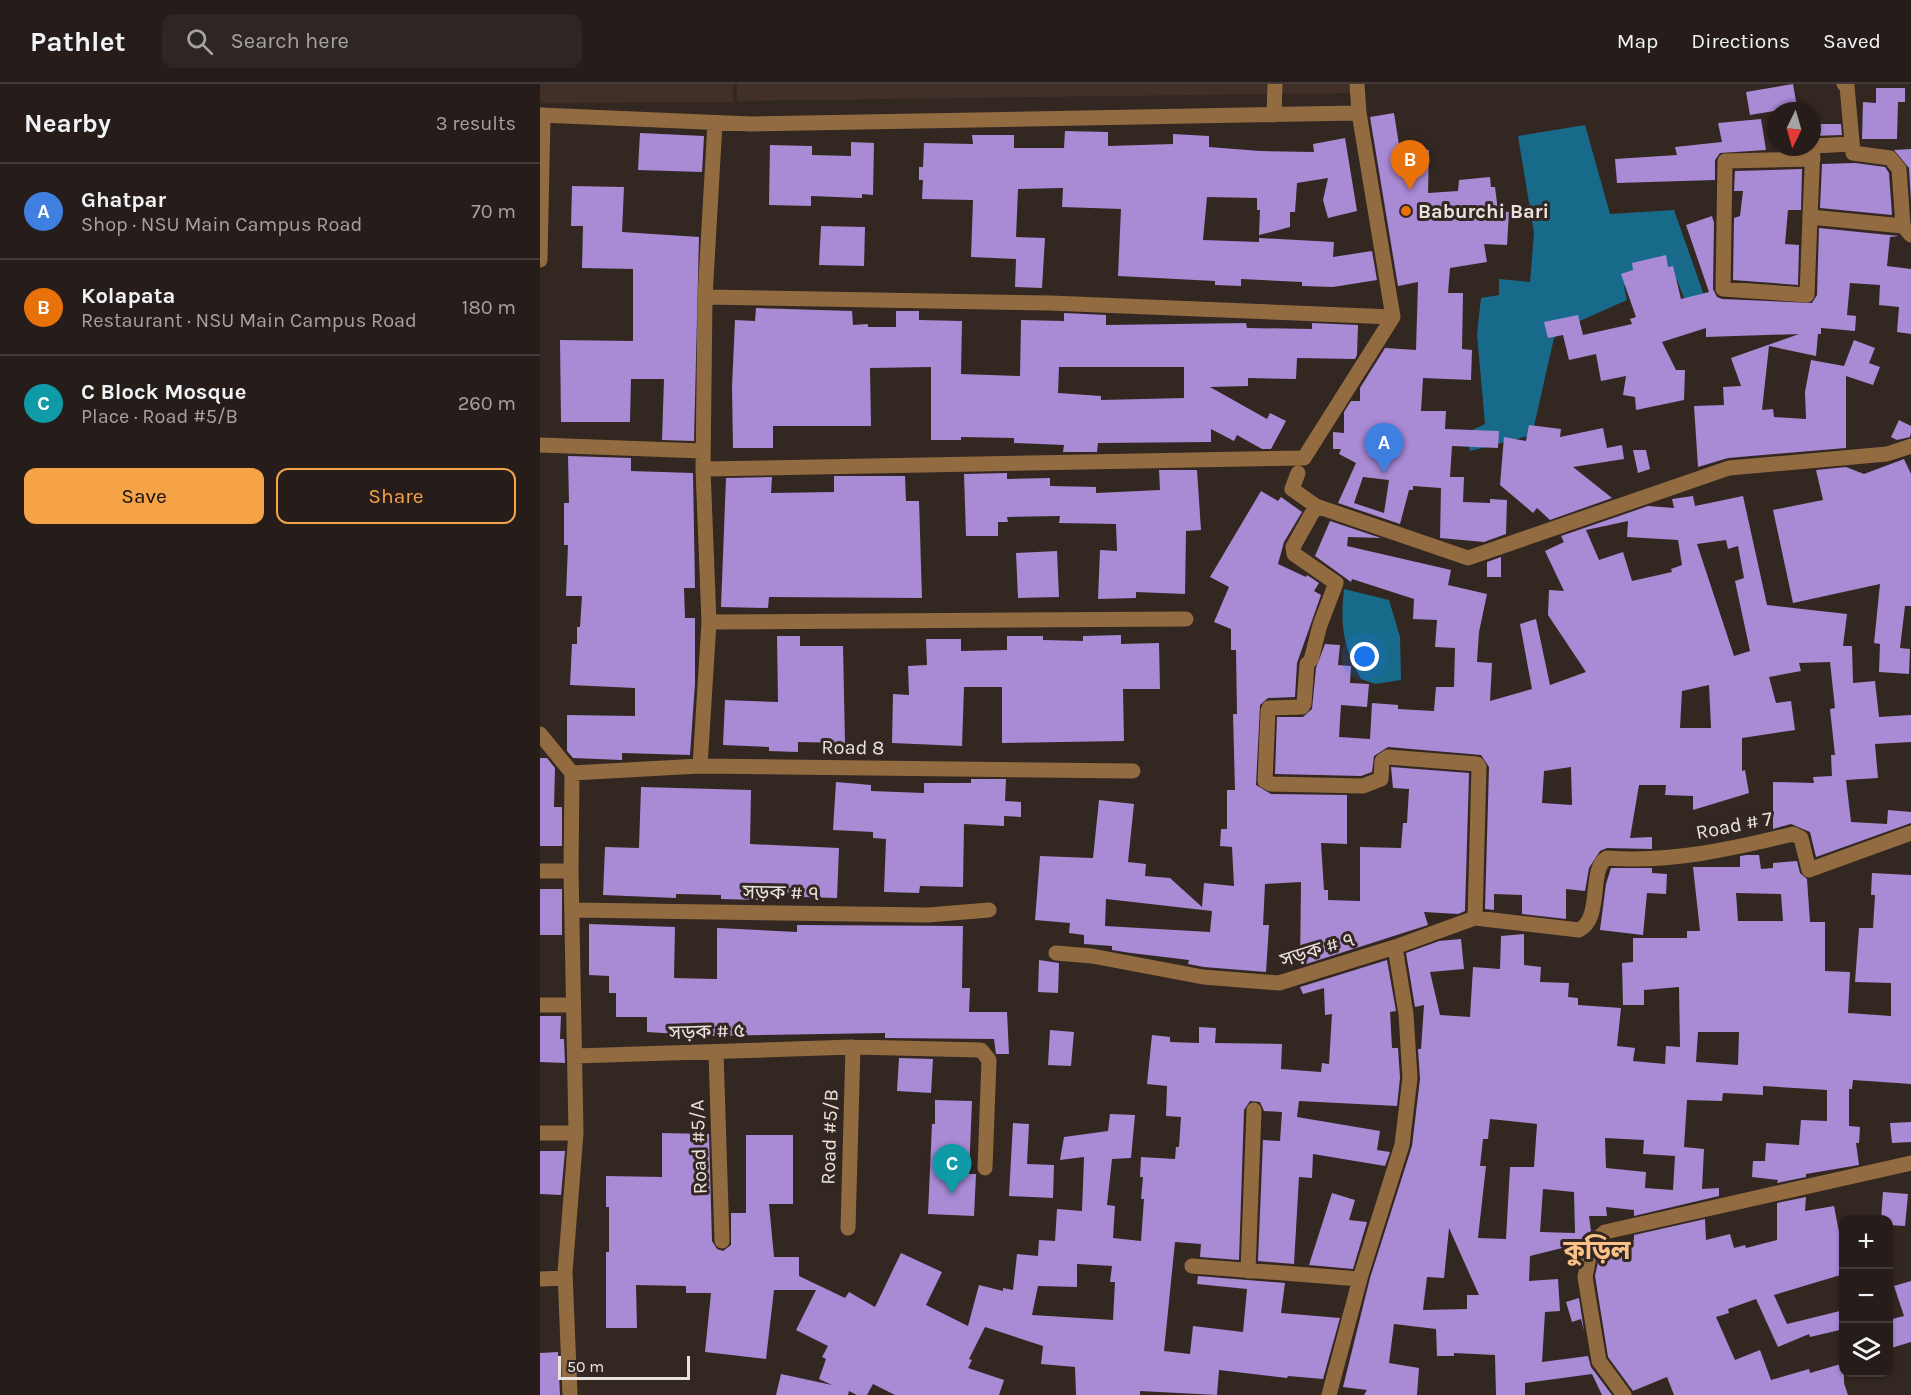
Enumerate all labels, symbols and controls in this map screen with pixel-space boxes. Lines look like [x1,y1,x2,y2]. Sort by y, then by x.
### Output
search box [162,14,582,68]
text: Pathlet [30,25,126,58]
icon: search [183,25,216,58]
text: Search here [231,28,349,54]
text: Map [1617,29,1658,53]
text: Directions [1691,29,1790,53]
text: Saved [1823,29,1881,53]
north arrow [1767,102,1821,156]
text: Nearby [24,108,111,139]
text: 3 results [436,112,516,135]
pin: B [1390,141,1430,190]
text: Ghatpar [81,187,166,213]
text: A [37,200,50,223]
text: 70 m [471,200,516,223]
place label: Baburchi Bari [1418,200,1549,223]
marker: Baburchi Bari [1399,204,1413,218]
text: Shop · NSU Main Campus Road [81,213,362,236]
text: Kolapata [81,283,175,309]
text: B [37,296,50,319]
text: 180 m [462,296,516,319]
text: Restaurant · NSU Main Campus Road [81,309,417,332]
text: C Block Mosque [81,379,246,405]
text: C [37,392,50,415]
text: 260 m [458,392,516,415]
text: Place · Road #5/B [81,405,238,428]
pin: A [1364,424,1404,473]
button: Save [24,468,264,524]
button: Share [276,468,516,524]
your location [1350,642,1379,671]
street label: Road 8 [821,735,885,760]
street label: Road # 7 [1694,807,1775,844]
street label: সড়ক # ৭ [741,880,820,905]
street label: সড়ক # ৭ [1276,927,1357,972]
street label: সড়ক # ৫ [667,1019,746,1044]
street label: Road #5/B [816,1089,843,1185]
street label: Road #5/A [685,1099,712,1195]
pin: C [932,1144,972,1194]
map controls [1839,1215,1893,1377]
button: + [1839,1215,1893,1269]
district label: কুড়িল [1563,1234,1631,1267]
button: − [1839,1269,1893,1323]
button: layers [1839,1323,1893,1377]
scale bar [558,1353,690,1380]
text: 50 m [567,1357,604,1376]

